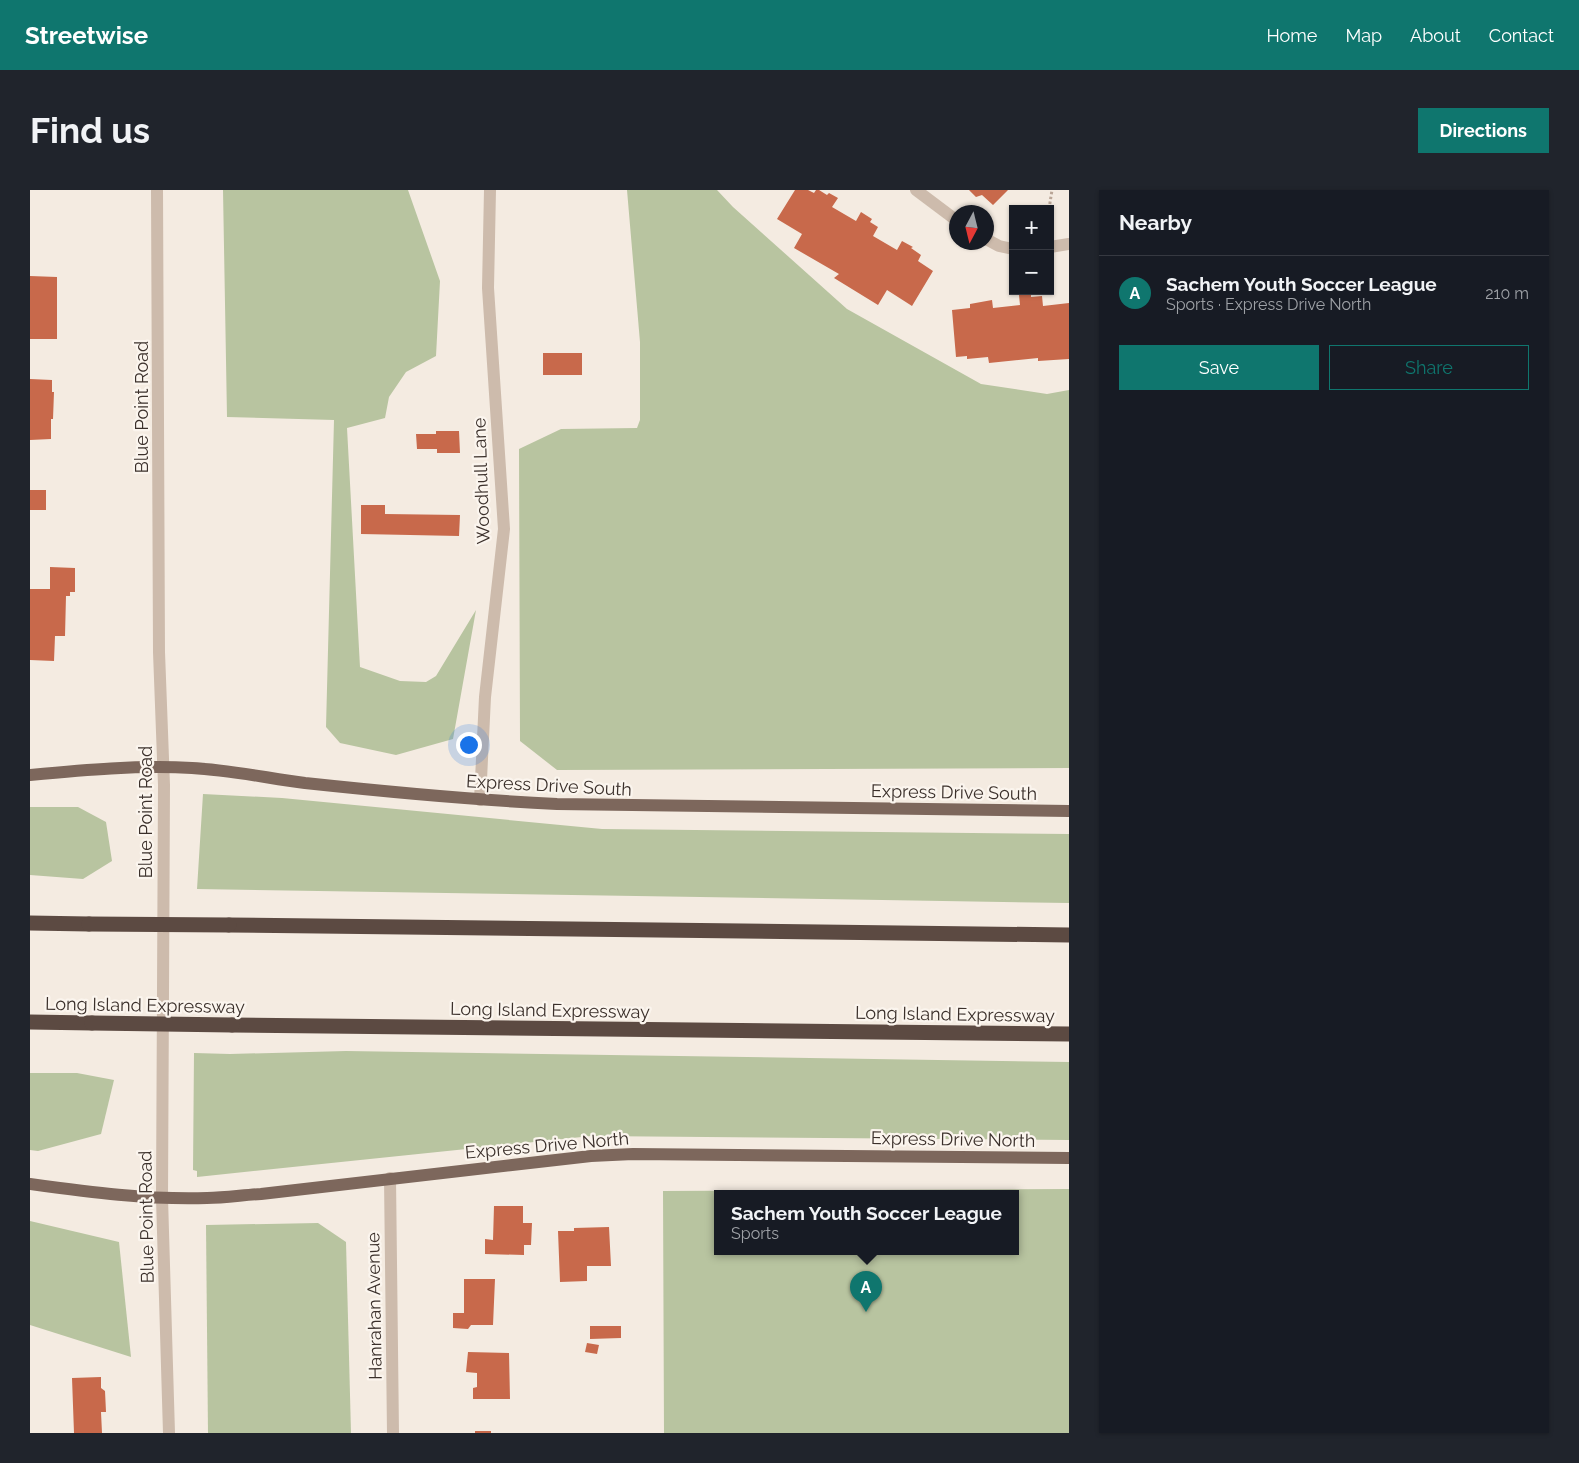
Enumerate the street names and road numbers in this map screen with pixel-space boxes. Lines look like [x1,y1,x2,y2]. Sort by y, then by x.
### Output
street label: Blue Point Road [131,341,152,473]
street label: Woodhull Lane [468,417,494,545]
street label: Blue Point Road [135,746,156,878]
street label: Express Drive South [466,770,632,800]
street label: Express Drive South [871,780,1037,804]
street label: Long Island Expressway [45,993,245,1017]
street label: Long Island Expressway [450,998,650,1022]
street label: Long Island Expressway [855,1002,1055,1026]
street label: Express Drive North [464,1127,630,1163]
street label: Express Drive North [871,1127,1035,1151]
street label: Blue Point Road [134,1151,158,1283]
street label: Hanrahan Avenue [362,1232,386,1380]

